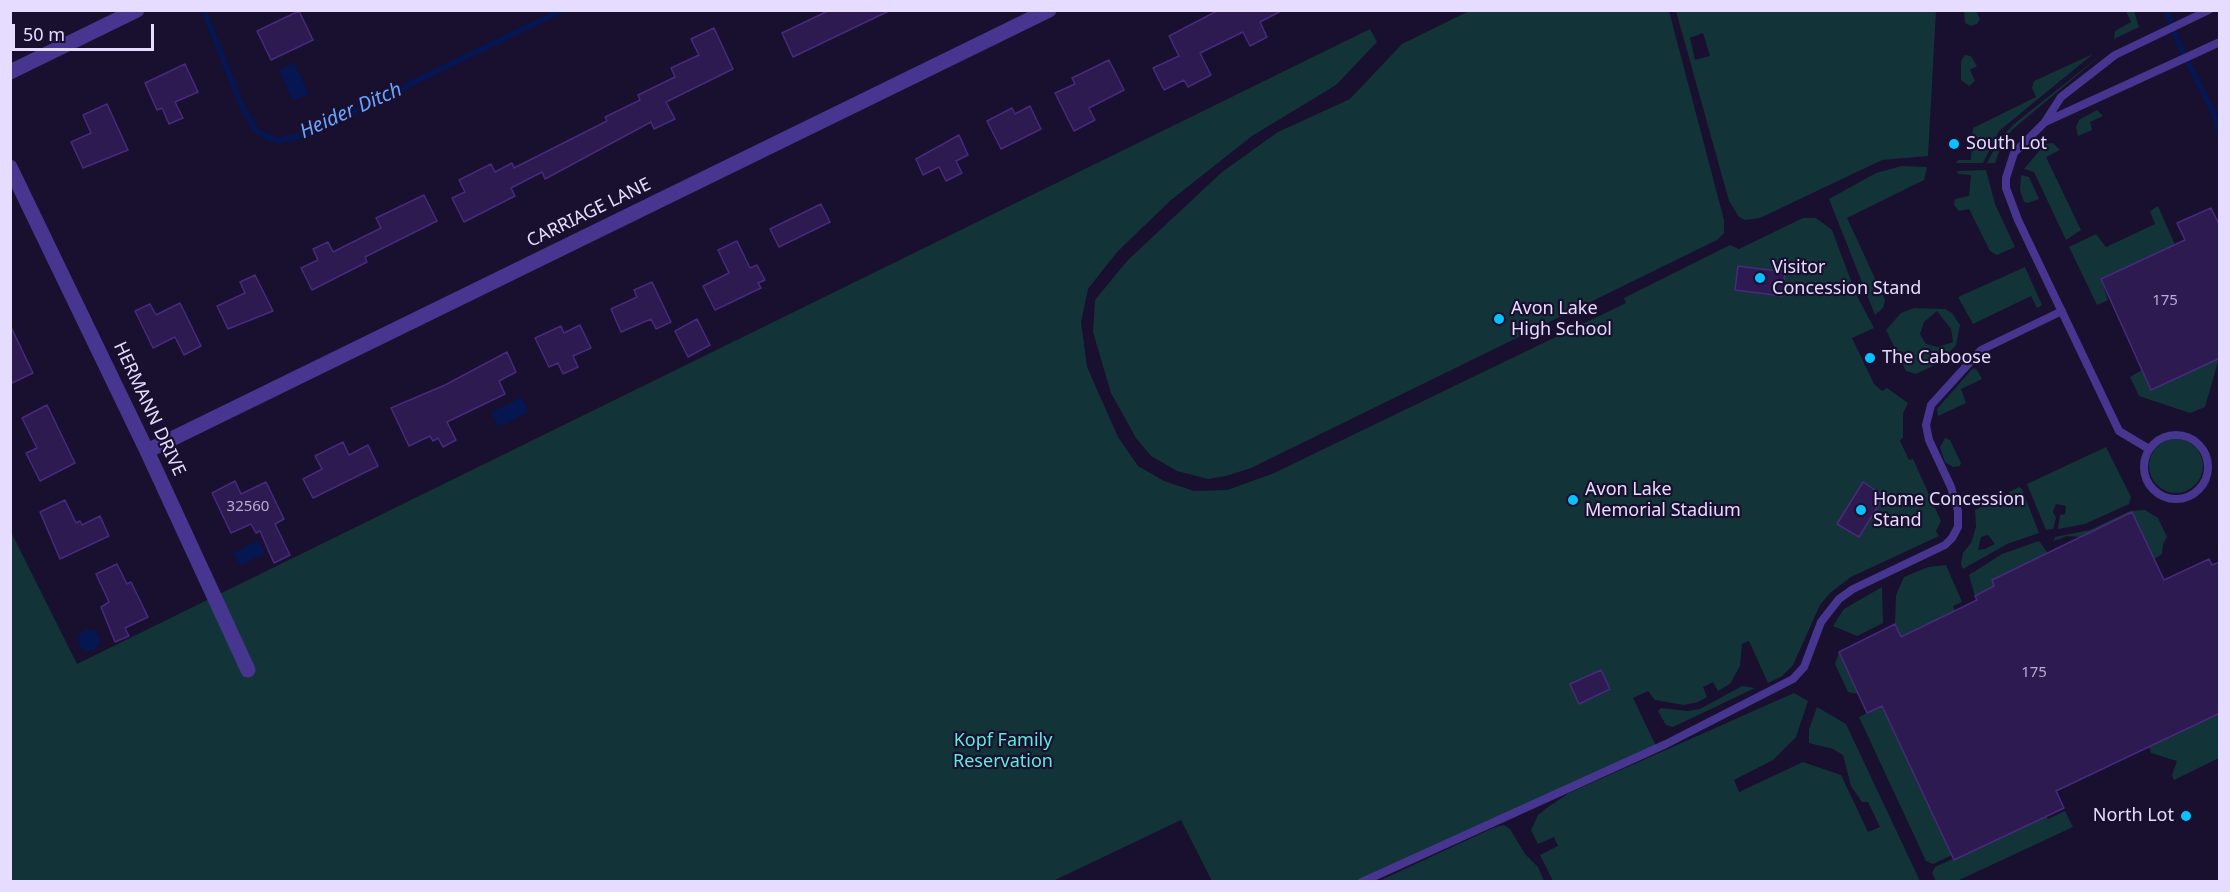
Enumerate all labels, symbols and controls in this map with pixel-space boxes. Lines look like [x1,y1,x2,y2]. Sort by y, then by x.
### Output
scale bar [15,12,158,50]
text: 50 m [23,22,65,46]
water label: Heider Ditch [296,78,406,144]
place label: South Lot [1966,133,2047,155]
marker: South Lot [1947,137,1961,151]
street label: CARRIAGE LANE [524,174,654,252]
place label: Visitor Concession Stand [1772,257,1921,300]
marker: Visitor Concession Stand [1753,271,1767,285]
house number: 175 [2152,292,2178,310]
place label: Avon Lake High School [1511,298,1612,340]
marker: Avon Lake High School [1492,312,1506,326]
street label: HERMANN DRIVE [108,338,190,480]
place label: The Caboose [1882,347,1991,369]
marker: The Caboose [1863,351,1877,365]
place label: Avon Lake Memorial Stadium [1585,479,1741,522]
place label: Home Concession Stand [1873,489,2025,532]
marker: Avon Lake Memorial Stadium [1566,493,1580,507]
house number: 32560 [227,498,269,516]
marker: Home Concession Stand [1854,503,1868,517]
house number: 175 [2021,664,2047,682]
park label: Kopf Family Reservation [953,730,1053,772]
place label: North Lot [2093,805,2174,827]
marker: North Lot [2179,809,2193,823]

